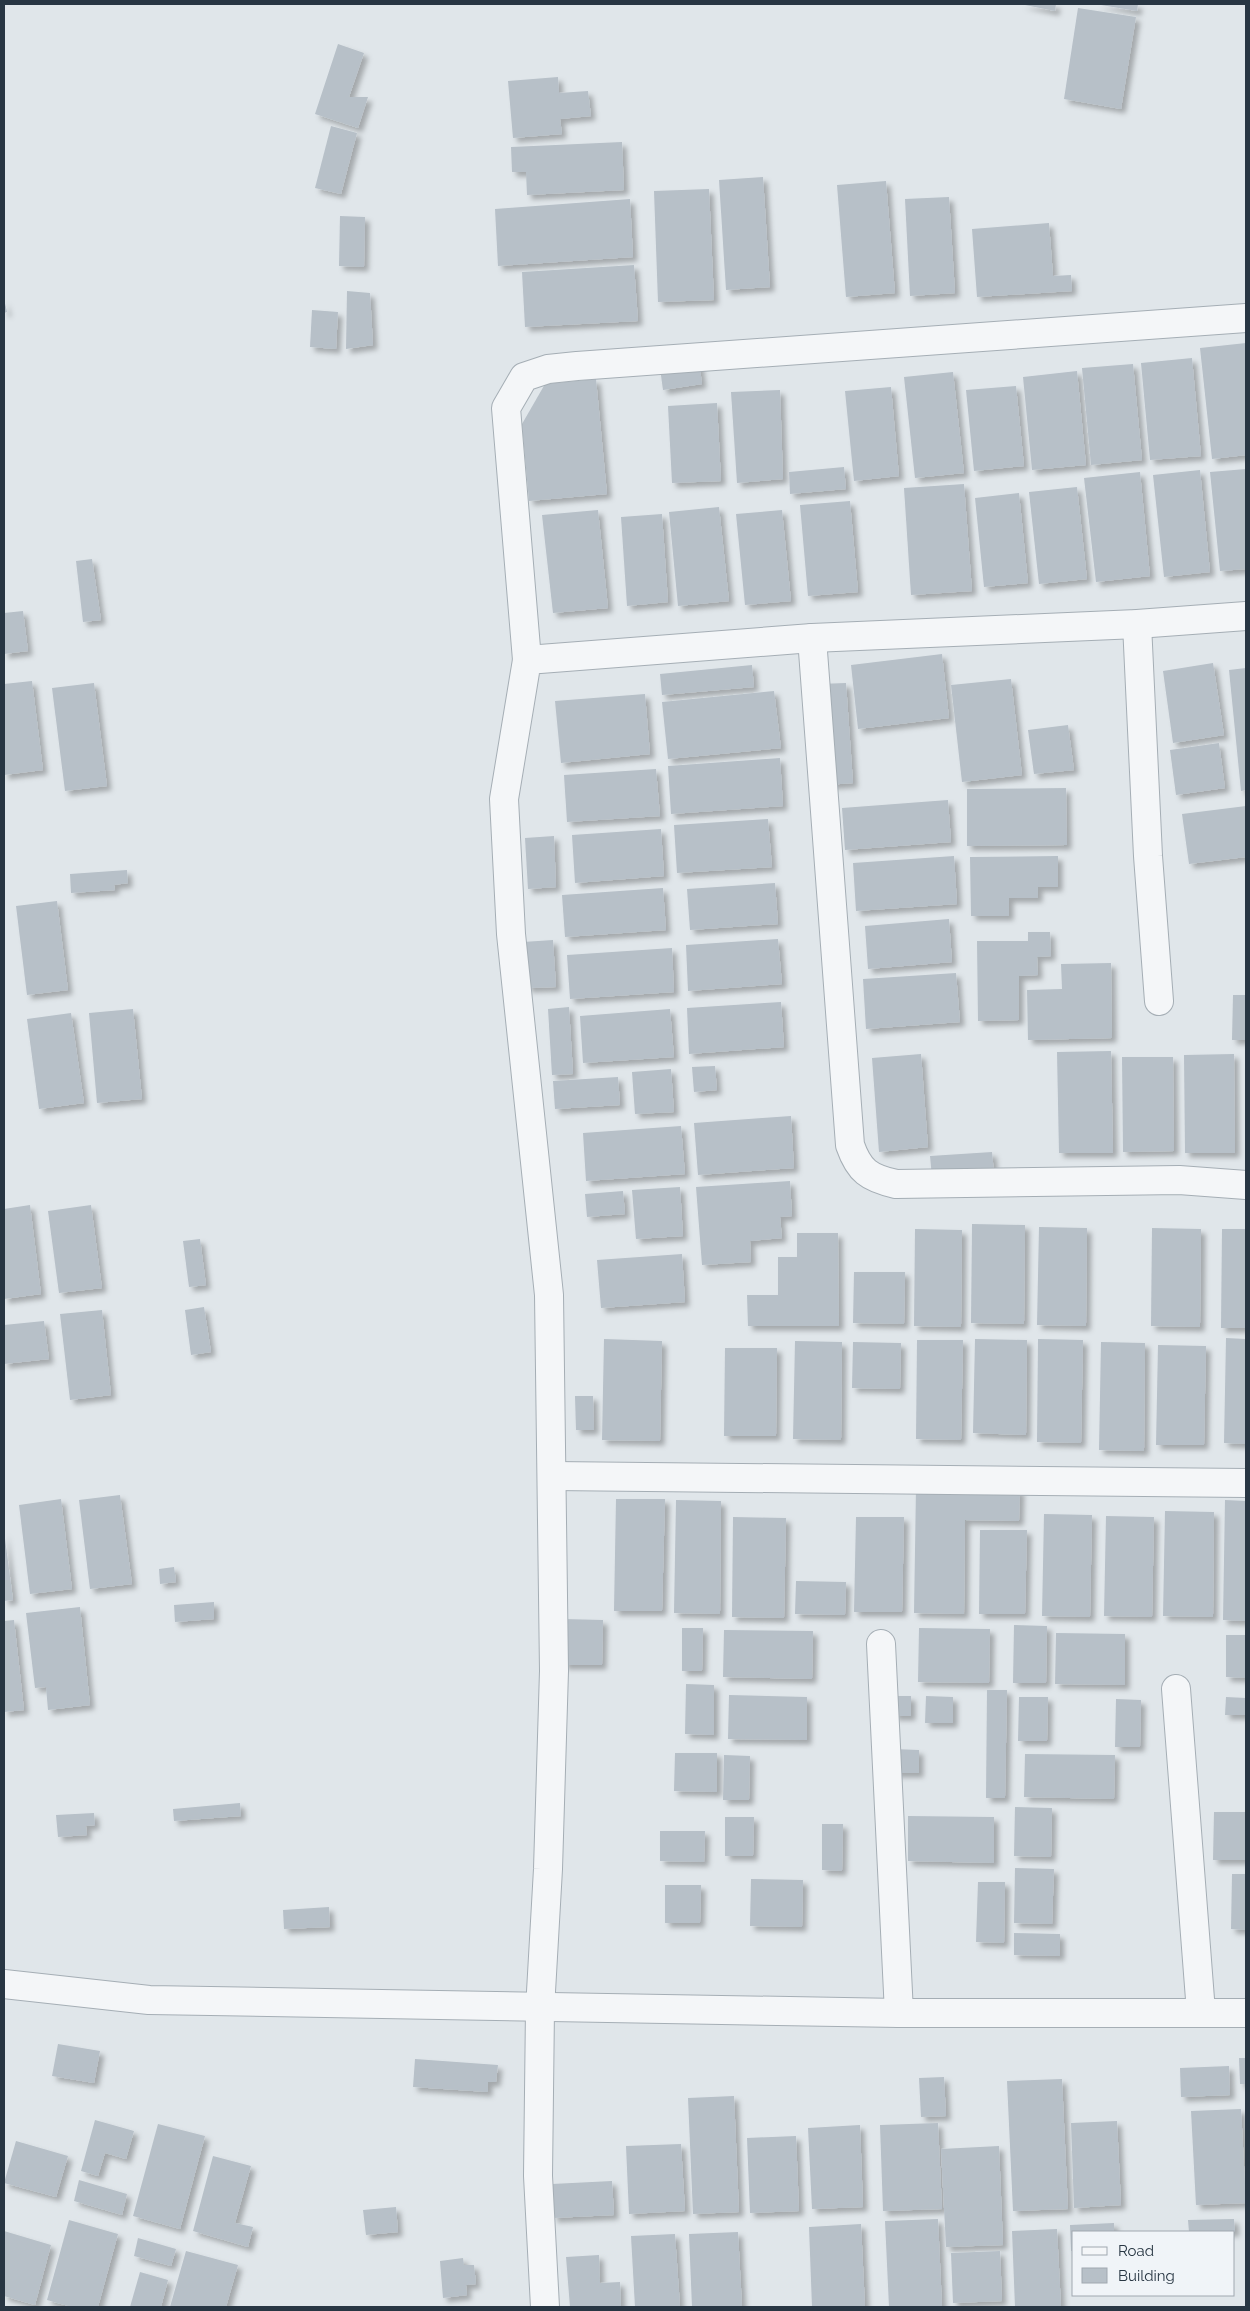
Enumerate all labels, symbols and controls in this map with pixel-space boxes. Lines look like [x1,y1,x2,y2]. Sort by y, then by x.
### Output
legend [1072,2231,1235,2296]
text: Road [1118,2242,1154,2260]
text: Building [1118,2267,1175,2285]

